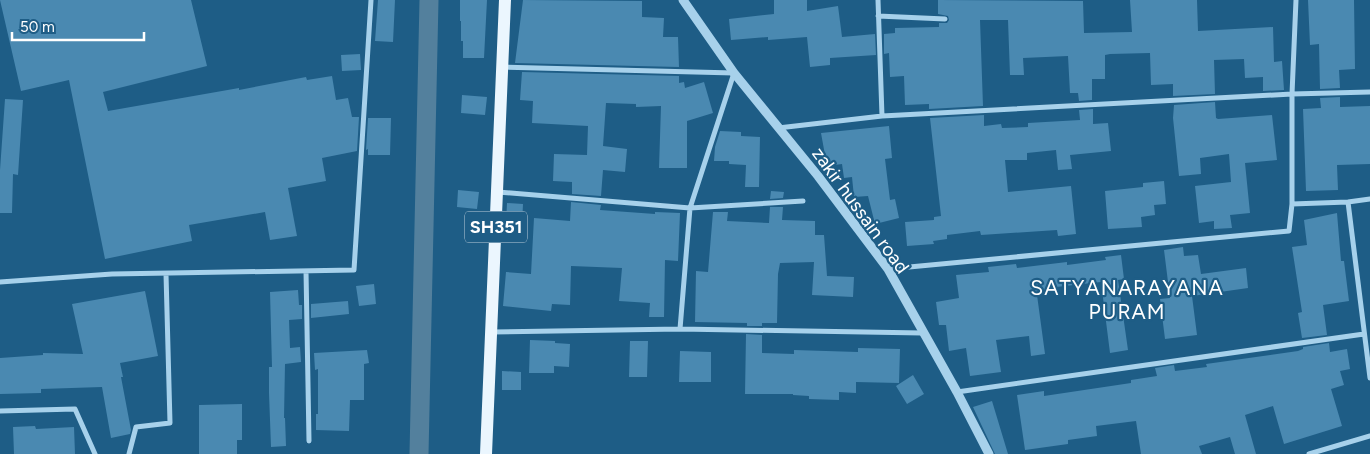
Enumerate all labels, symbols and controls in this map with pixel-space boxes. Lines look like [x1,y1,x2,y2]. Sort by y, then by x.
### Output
scale bar [12,10,145,42]
text: 50 m [20,18,55,36]
street label: zakir hussain road [807,143,914,278]
road number: SH351 [465,212,527,242]
district label: SATYANARAYANA PURAM [1030,275,1224,324]

